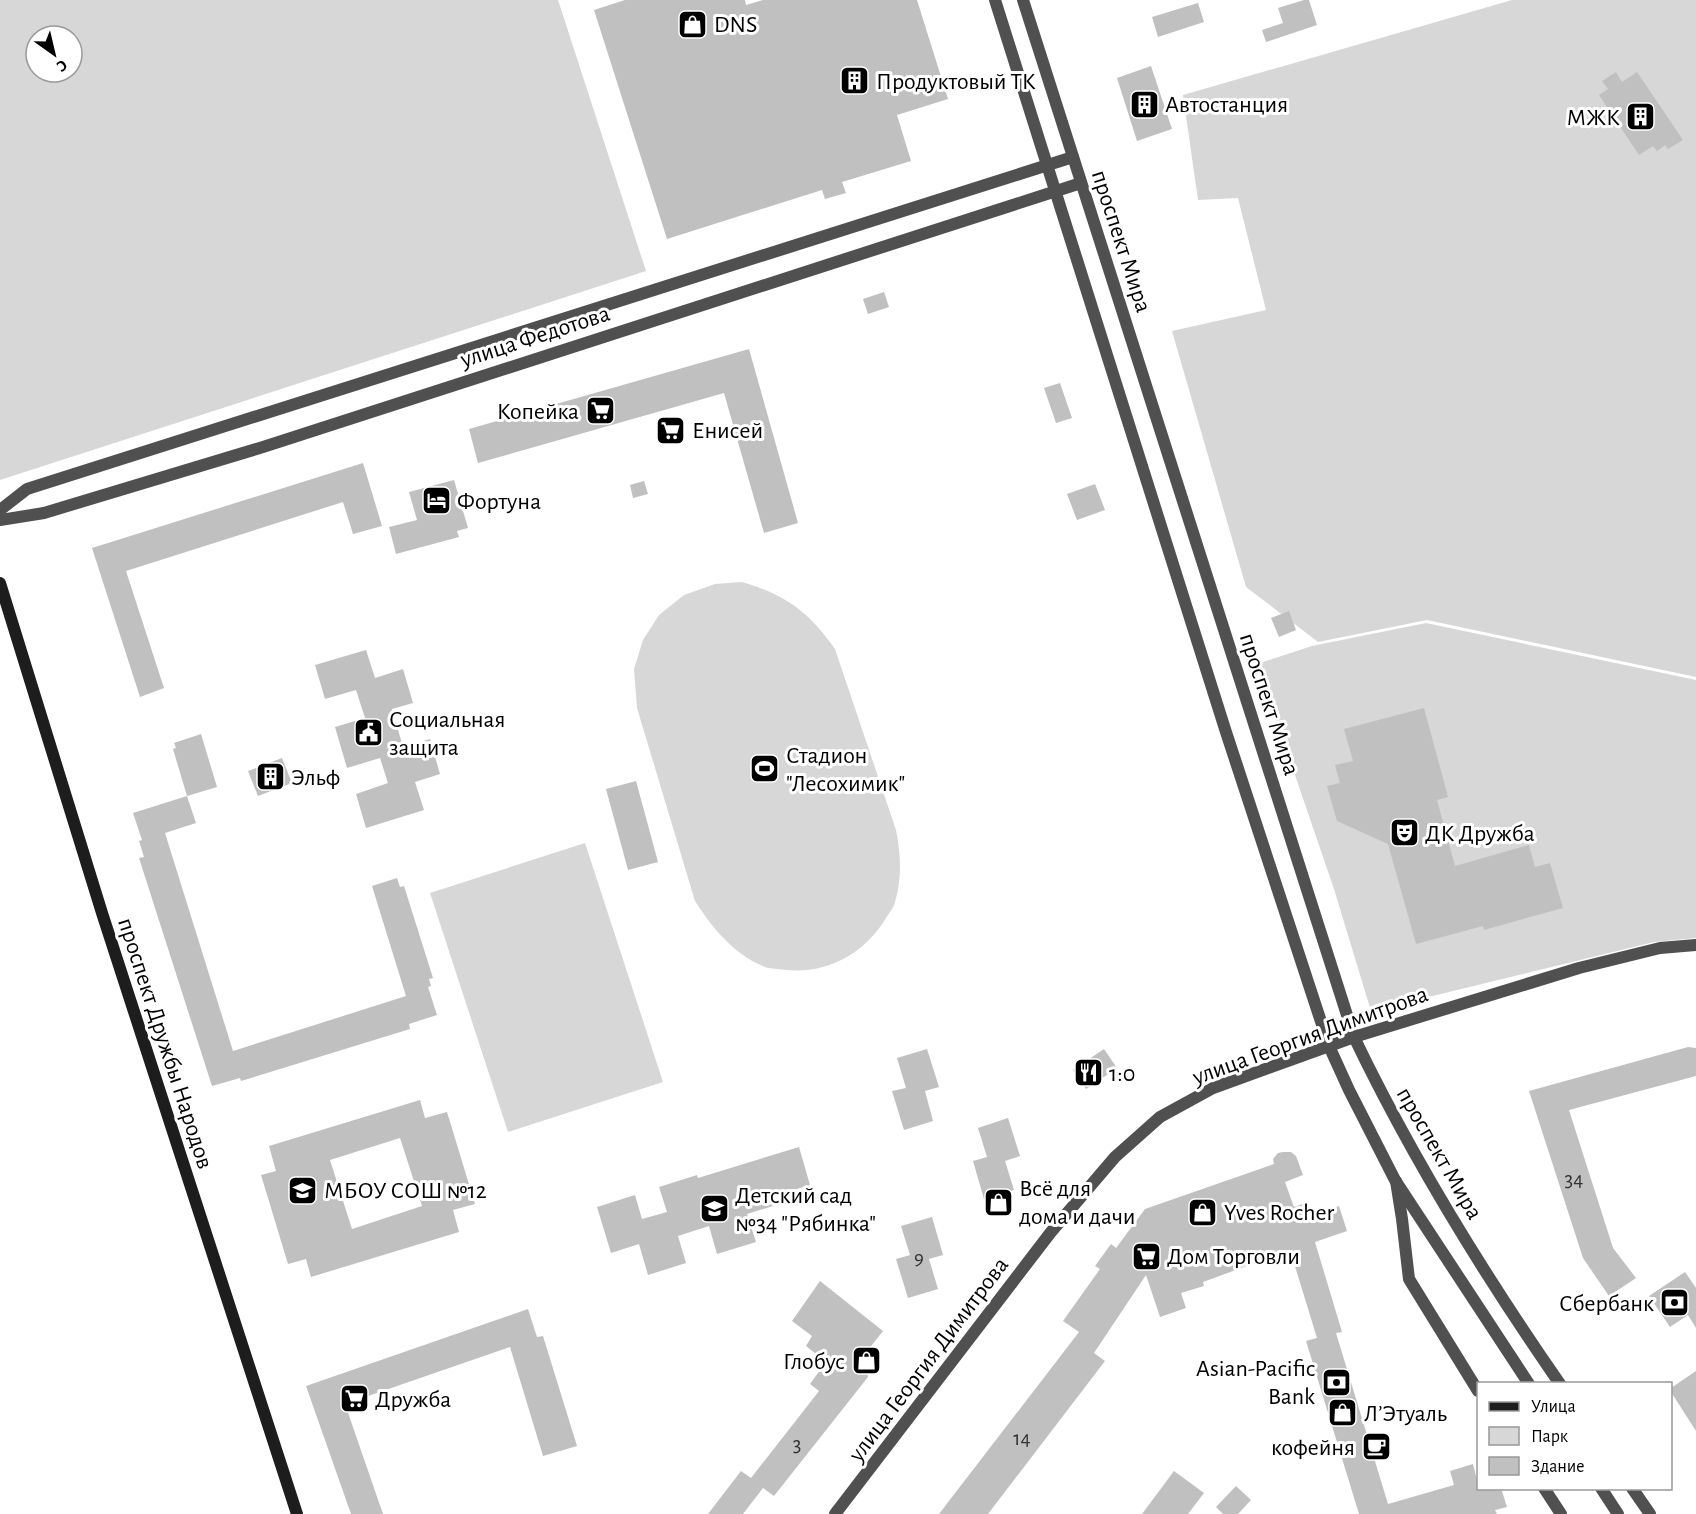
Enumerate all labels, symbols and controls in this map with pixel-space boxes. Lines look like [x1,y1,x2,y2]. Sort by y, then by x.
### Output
shop icon: DNS [677,8,709,40]
place label: DNS [714,13,757,37]
north arrow [24,24,84,84]
text: С [54,56,70,75]
building icon: Продуктовый ТК [839,65,871,97]
place label: Продуктовый ТК [876,70,1036,94]
building icon: Автостанция [1128,88,1160,120]
place label: Автостанция [1165,93,1288,117]
building icon: МЖК [1625,101,1657,133]
place label: МЖК [1567,106,1620,130]
street label: проспект Мира [1087,167,1155,316]
street label: улица Федотова [457,302,613,373]
supermarket icon: Копейка [584,395,616,427]
place label: Копейка [497,400,579,424]
supermarket icon: Енисей [655,414,687,446]
place label: Енисей [692,419,763,443]
hotel icon: Фортуна [420,485,452,517]
place label: Фортуна [457,490,541,514]
street label: проспект Мира [1235,630,1303,779]
place label: Социальная защита [389,708,506,760]
public building icon: Социальная защита [352,717,384,749]
place label: Стадион "Лесохимик" [786,744,905,796]
sports icon: Стадион "Лесохимик" [749,753,781,785]
building icon: Эльф [254,761,286,793]
place label: Эльф [291,766,340,790]
theatre icon: ДК Дружба [1388,817,1420,849]
place label: ДК Дружба [1425,822,1535,846]
street label: проспект Дружбы Народов [113,915,217,1172]
street label: улица Георгия Димитрова [1188,982,1431,1090]
restaurant icon: 1:0 [1072,1057,1104,1089]
place label: 1:0 [1109,1062,1135,1086]
street label: проспект Мира [1392,1083,1487,1224]
house number: 34 [1565,1169,1583,1190]
school or university icon: МБОУ СОШ №12 [287,1174,319,1206]
place label: Всё для дома и дачи [1019,1177,1136,1229]
place label: МБОУ СОШ №12 [324,1179,487,1203]
place label: Детский сад №34 "Рябинка" [735,1184,876,1236]
shop icon: Всё для дома и дачи [982,1186,1014,1218]
school or university icon: Детский сад №34 "Рябинка" [698,1193,730,1225]
shop icon: Yves Rocher [1187,1196,1219,1228]
place label: Yves Rocher [1224,1201,1334,1225]
supermarket icon: Дом Торговли [1130,1240,1162,1272]
place label: Дом Торговли [1167,1245,1300,1269]
house number: 9 [914,1247,924,1268]
street label: улица Георгия Димитрова [844,1253,1013,1467]
bank icon: Сбербанк [1659,1287,1691,1319]
place label: Сбербанк [1559,1292,1654,1316]
shop icon: Глобус [850,1345,882,1377]
place label: Глобус [783,1350,845,1374]
place label: Asian-Pacific Bank [1196,1357,1315,1409]
bank icon: Asian-Pacific Bank [1320,1366,1352,1398]
legend [1477,1382,1672,1490]
supermarket icon: Дружба [338,1383,370,1415]
place label: Дружба [375,1388,451,1412]
shop icon: Л’Этуаль [1327,1397,1359,1429]
text: Улица [1531,1398,1576,1416]
place label: Л’Этуаль [1364,1402,1447,1426]
house number: 14 [1013,1428,1031,1449]
text: Парк [1531,1428,1569,1446]
cafe icon: кофейня [1360,1431,1392,1463]
house number: 3 [793,1434,801,1455]
place label: кофейня [1271,1436,1355,1460]
text: Здание [1531,1458,1585,1476]

